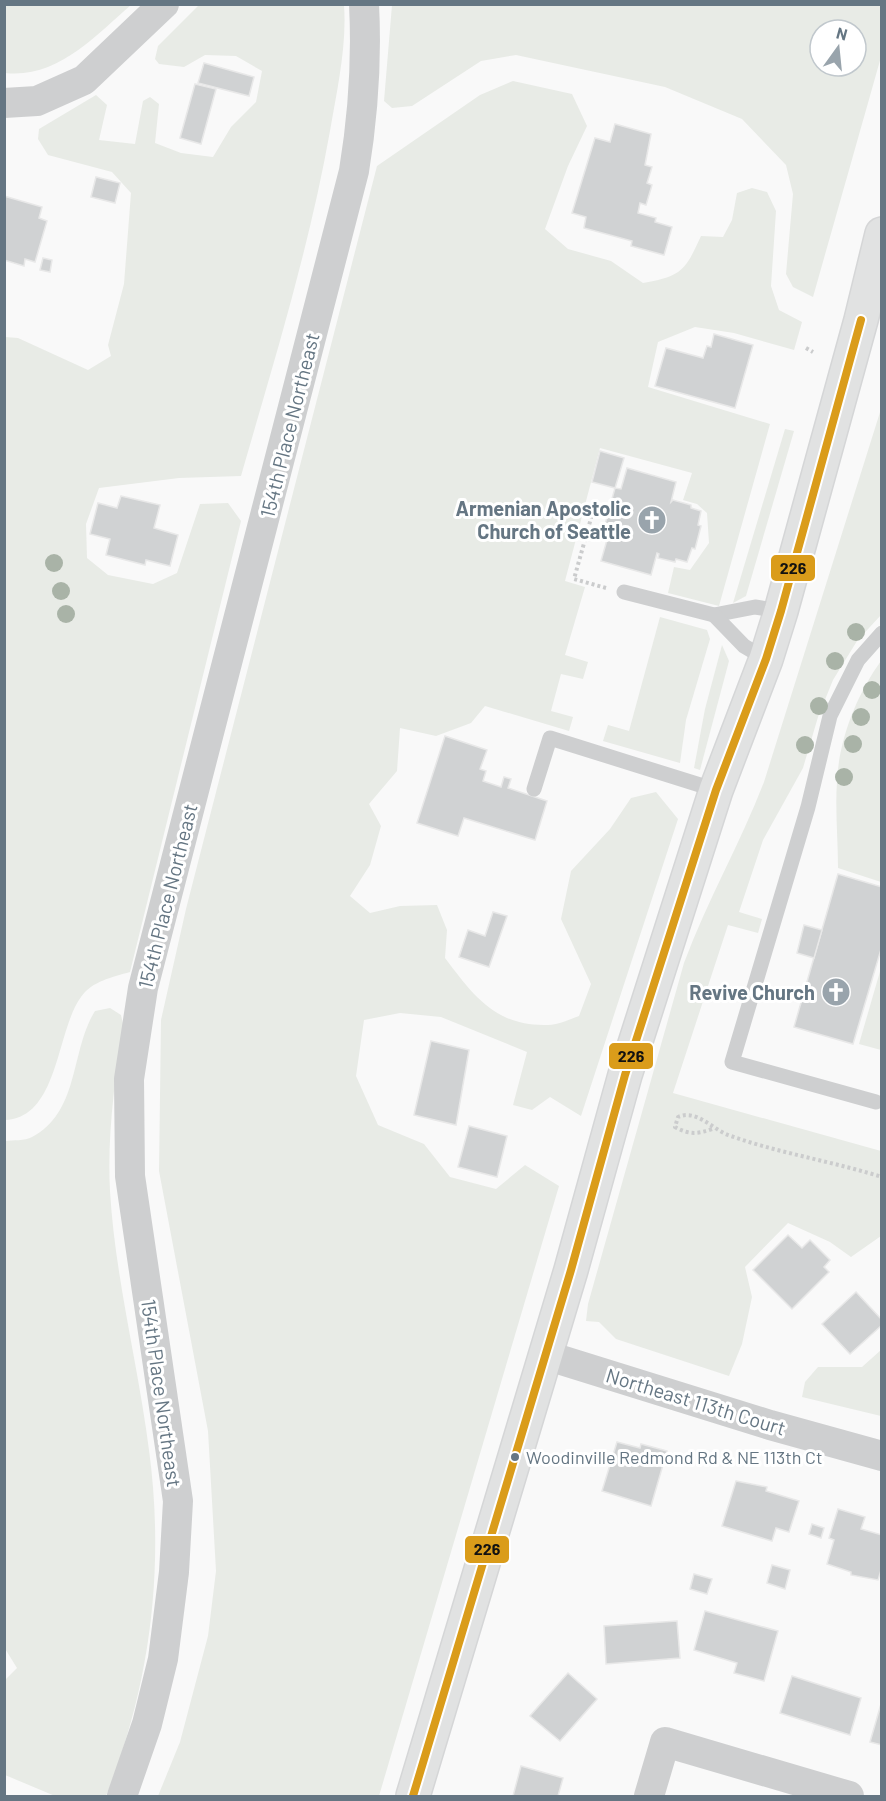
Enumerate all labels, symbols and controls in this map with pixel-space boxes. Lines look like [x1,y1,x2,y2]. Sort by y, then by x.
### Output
north arrow [808,18,868,78]
text: N [834,22,850,44]
street label: 154th Place Northeast [254,330,324,520]
place label: Armenian Apostolic Church of Seattle [456,496,631,543]
church icon: Armenian Apostolic Church of Seattle [636,504,668,536]
line badge: 226 [770,554,816,582]
text: 226 [780,558,807,577]
street label: 154th Place Northeast [132,801,202,991]
church icon: Revive Church [820,976,852,1008]
place label: Revive Church [689,980,815,1004]
line badge: 226 [608,1042,654,1070]
text: 226 [618,1046,645,1065]
street label: 154th Place Northeast [137,1297,187,1489]
street label: Northeast 113th Court [603,1362,789,1440]
place label: Woodinville Redmond Rd & NE 113th Ct [526,1446,823,1468]
marker: Woodinville Redmond Rd & NE 113th Ct [509,1451,521,1463]
line badge: 226 [464,1535,510,1564]
text: 226 [474,1539,501,1558]

